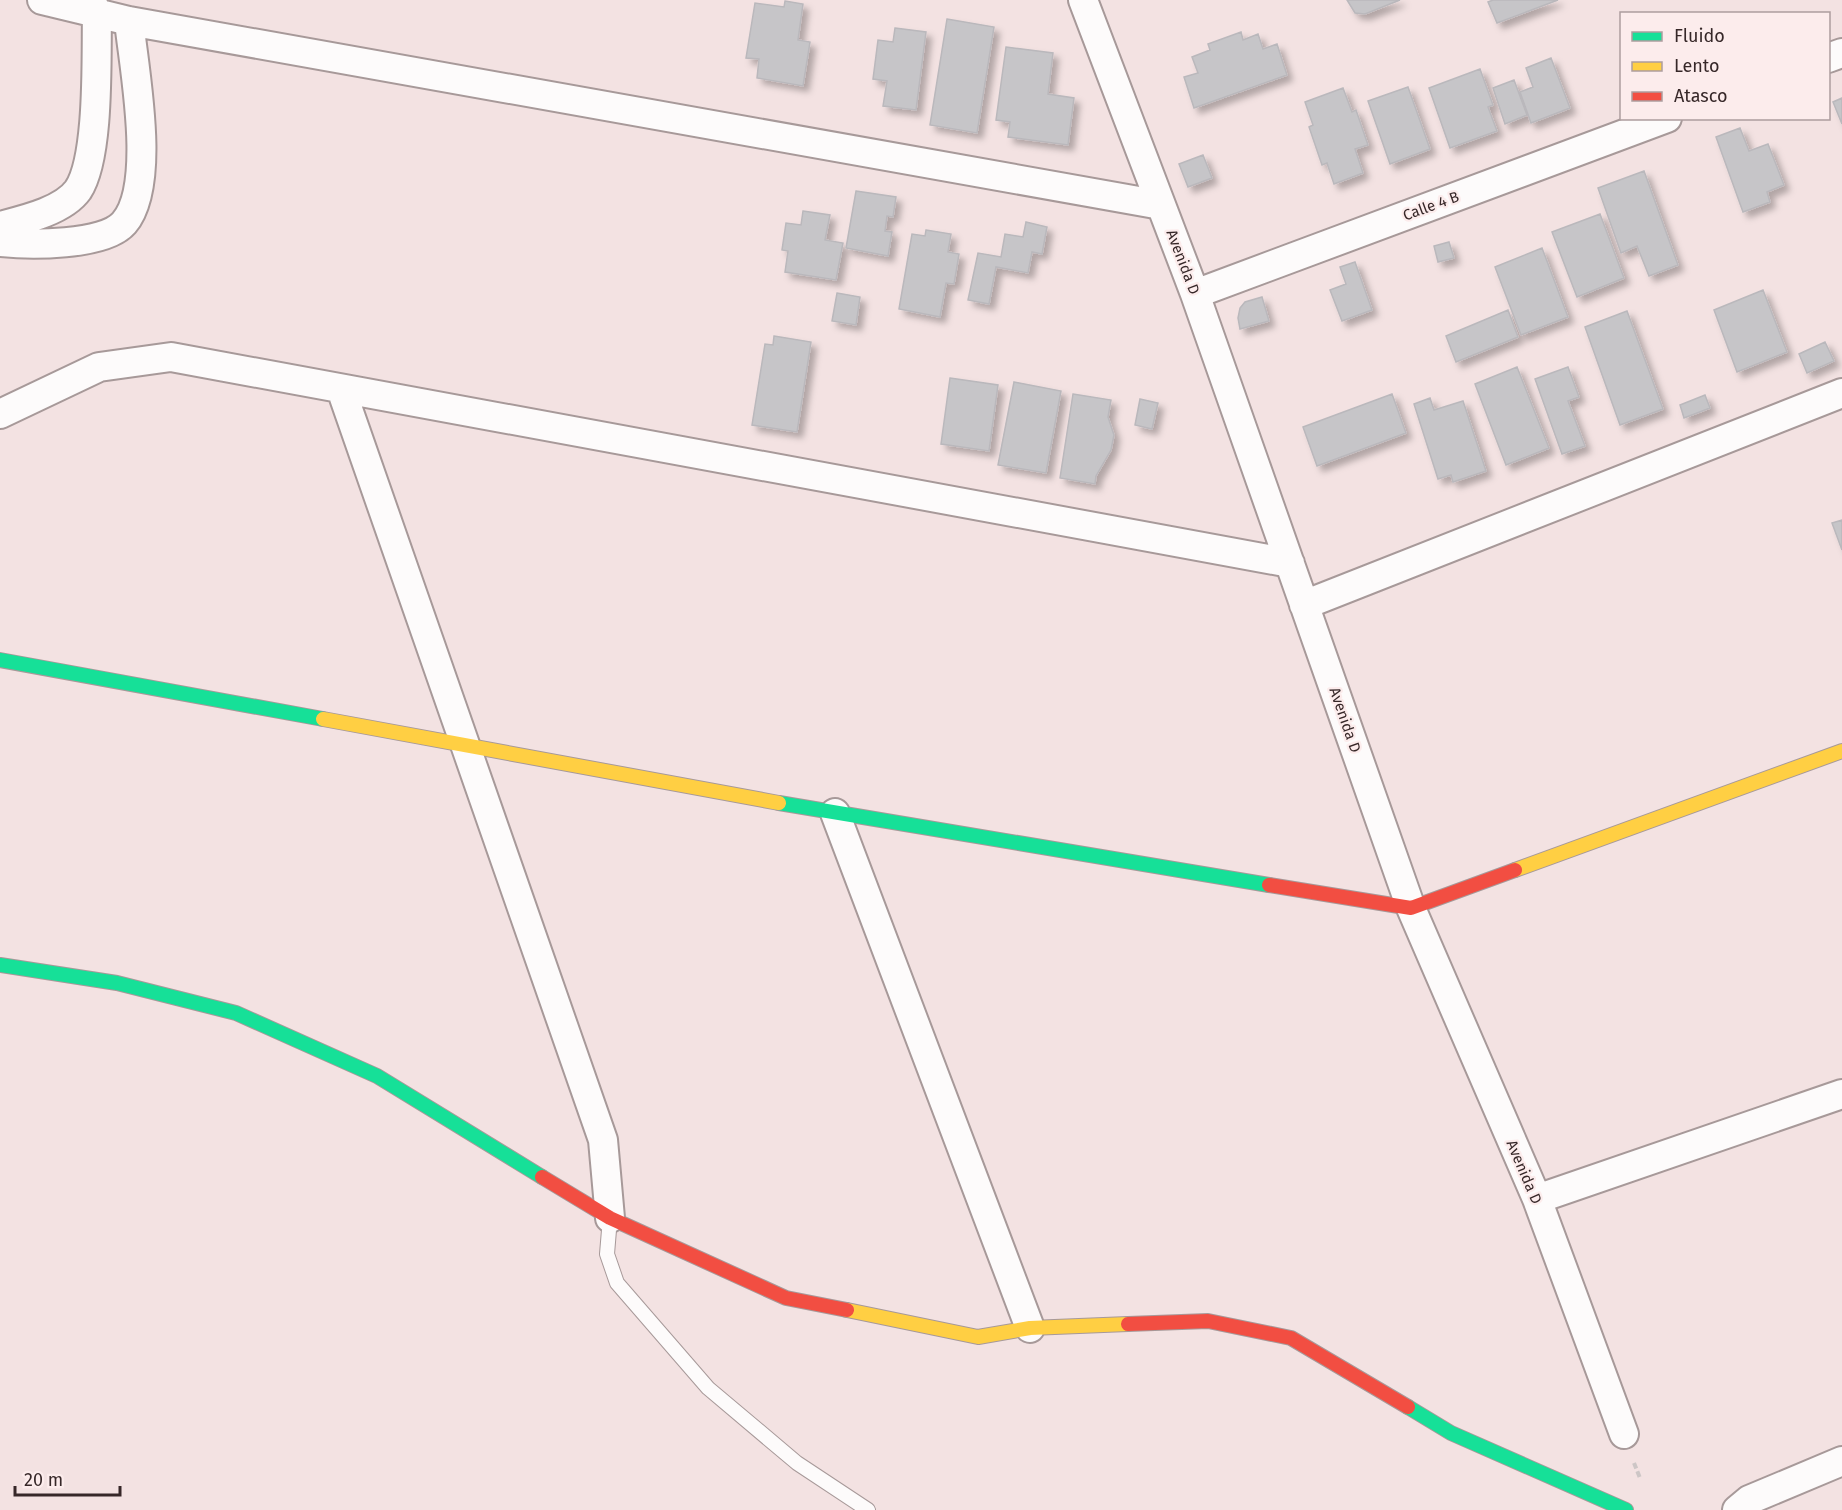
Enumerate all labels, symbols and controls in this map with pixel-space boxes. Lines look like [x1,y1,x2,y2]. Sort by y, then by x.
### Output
legend [1620,12,1830,120]
text: Fluido [1674,25,1725,47]
text: Lento [1674,55,1720,77]
text: Atasco [1674,85,1727,107]
street label: Calle 4 B [1401,188,1461,224]
street label: Avenida D [1162,227,1204,297]
street label: Avenida D [1325,685,1365,755]
street label: Avenida D [1502,1137,1546,1207]
scale bar [15,1459,120,1497]
text: 20 m [24,1469,63,1491]

